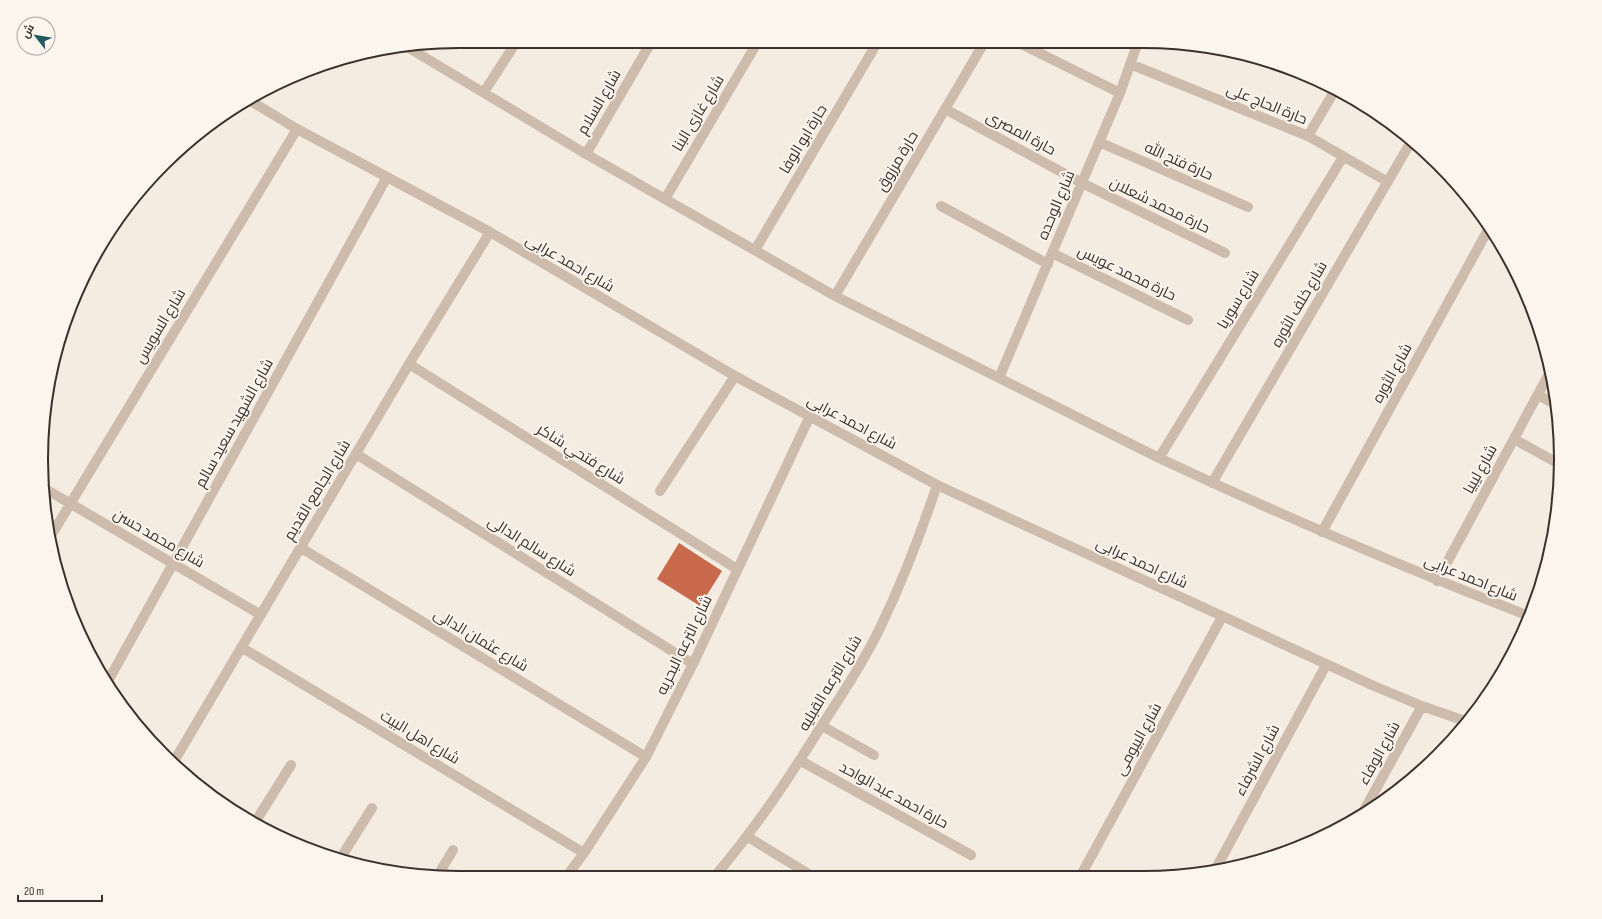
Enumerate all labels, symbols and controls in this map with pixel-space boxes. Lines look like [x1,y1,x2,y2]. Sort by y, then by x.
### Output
north arrow [16,16,56,56]
text: ش [19,22,37,41]
street label: شارع السلام [573,66,627,139]
street label: شارع غازى البنا [668,72,730,155]
street label: حارة الحاج على [1223,80,1310,130]
street label: حارة ابو الوفا [775,101,831,177]
street label: حارة المصرى [983,107,1059,160]
street label: حارة مرزوق [872,128,923,195]
street label: حارة فتح الله [1141,137,1216,186]
street label: شارع الوحده [1033,168,1080,243]
street label: حارة محمد شعلان [1107,173,1213,238]
street label: شارع احمد عرابى [522,230,617,297]
street label: حارة محمد عويس [1074,241,1179,306]
street label: شارع خلف الثوره [1267,258,1333,351]
street label: شارع سوريا [1213,266,1264,333]
street label: شارع السويس [131,285,191,368]
street label: شارع الثوره [1368,340,1417,407]
street label: شارع الشهيد سعيد سالم [191,355,279,492]
street label: شارع احمد عرابى [803,391,900,455]
street label: شارع فتحي شاكر [531,419,628,491]
street label: شارع الجامع القديم [280,436,356,545]
street label: شارع ليبيا [1459,441,1503,498]
street label: شارع محمد حسن [109,505,208,573]
street label: شارع سالم الدالى [484,512,579,582]
street label: شارع احمد عرابى [1092,534,1191,594]
street label: شارع احمد عرابى [1421,551,1520,607]
street label: شارع الترعه البحريه [652,592,718,699]
street label: شارع عثمان الدالى [429,605,532,677]
street label: شارع الترعه القبليه [794,632,867,735]
street label: شارع البيومى [1111,700,1167,779]
street label: شارع اهل البيت [376,706,463,769]
street label: شارع الوفاء [1354,718,1406,789]
street label: شارع الشرفاء [1231,721,1285,800]
street label: حارة احمد عبد الواحد [836,758,952,833]
scale bar [18,877,102,903]
text: 20 m [24,884,44,899]

